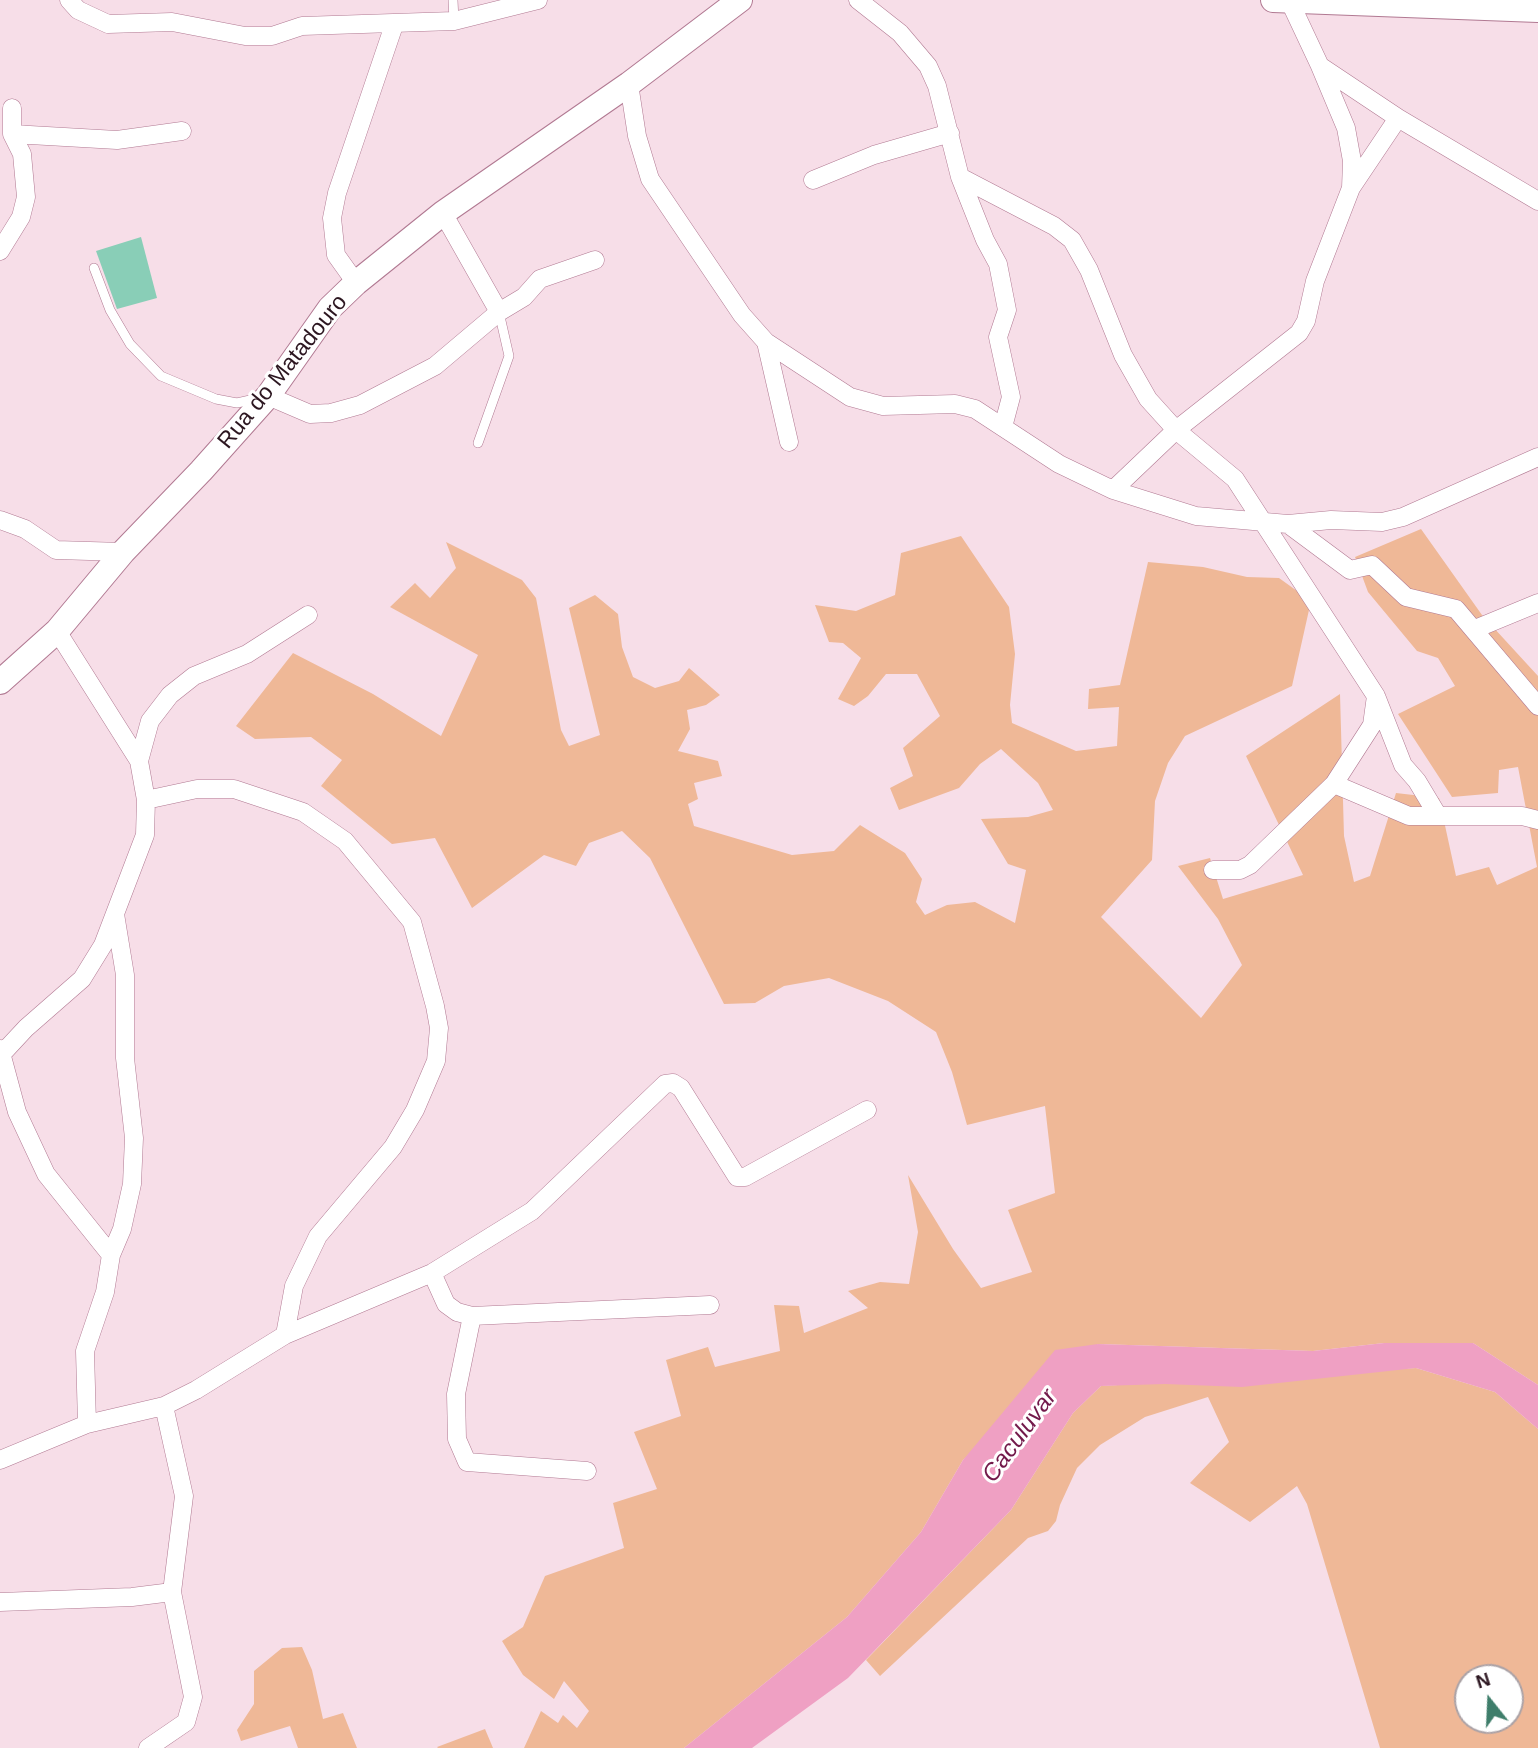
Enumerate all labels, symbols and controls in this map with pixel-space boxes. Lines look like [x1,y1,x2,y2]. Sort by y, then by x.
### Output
street label: Rua do Matadouro [212,289,354,455]
water label: Caculuvar [977,1384,1063,1488]
north arrow [1454,1664,1524,1734]
text: N [1473,1668,1493,1693]

